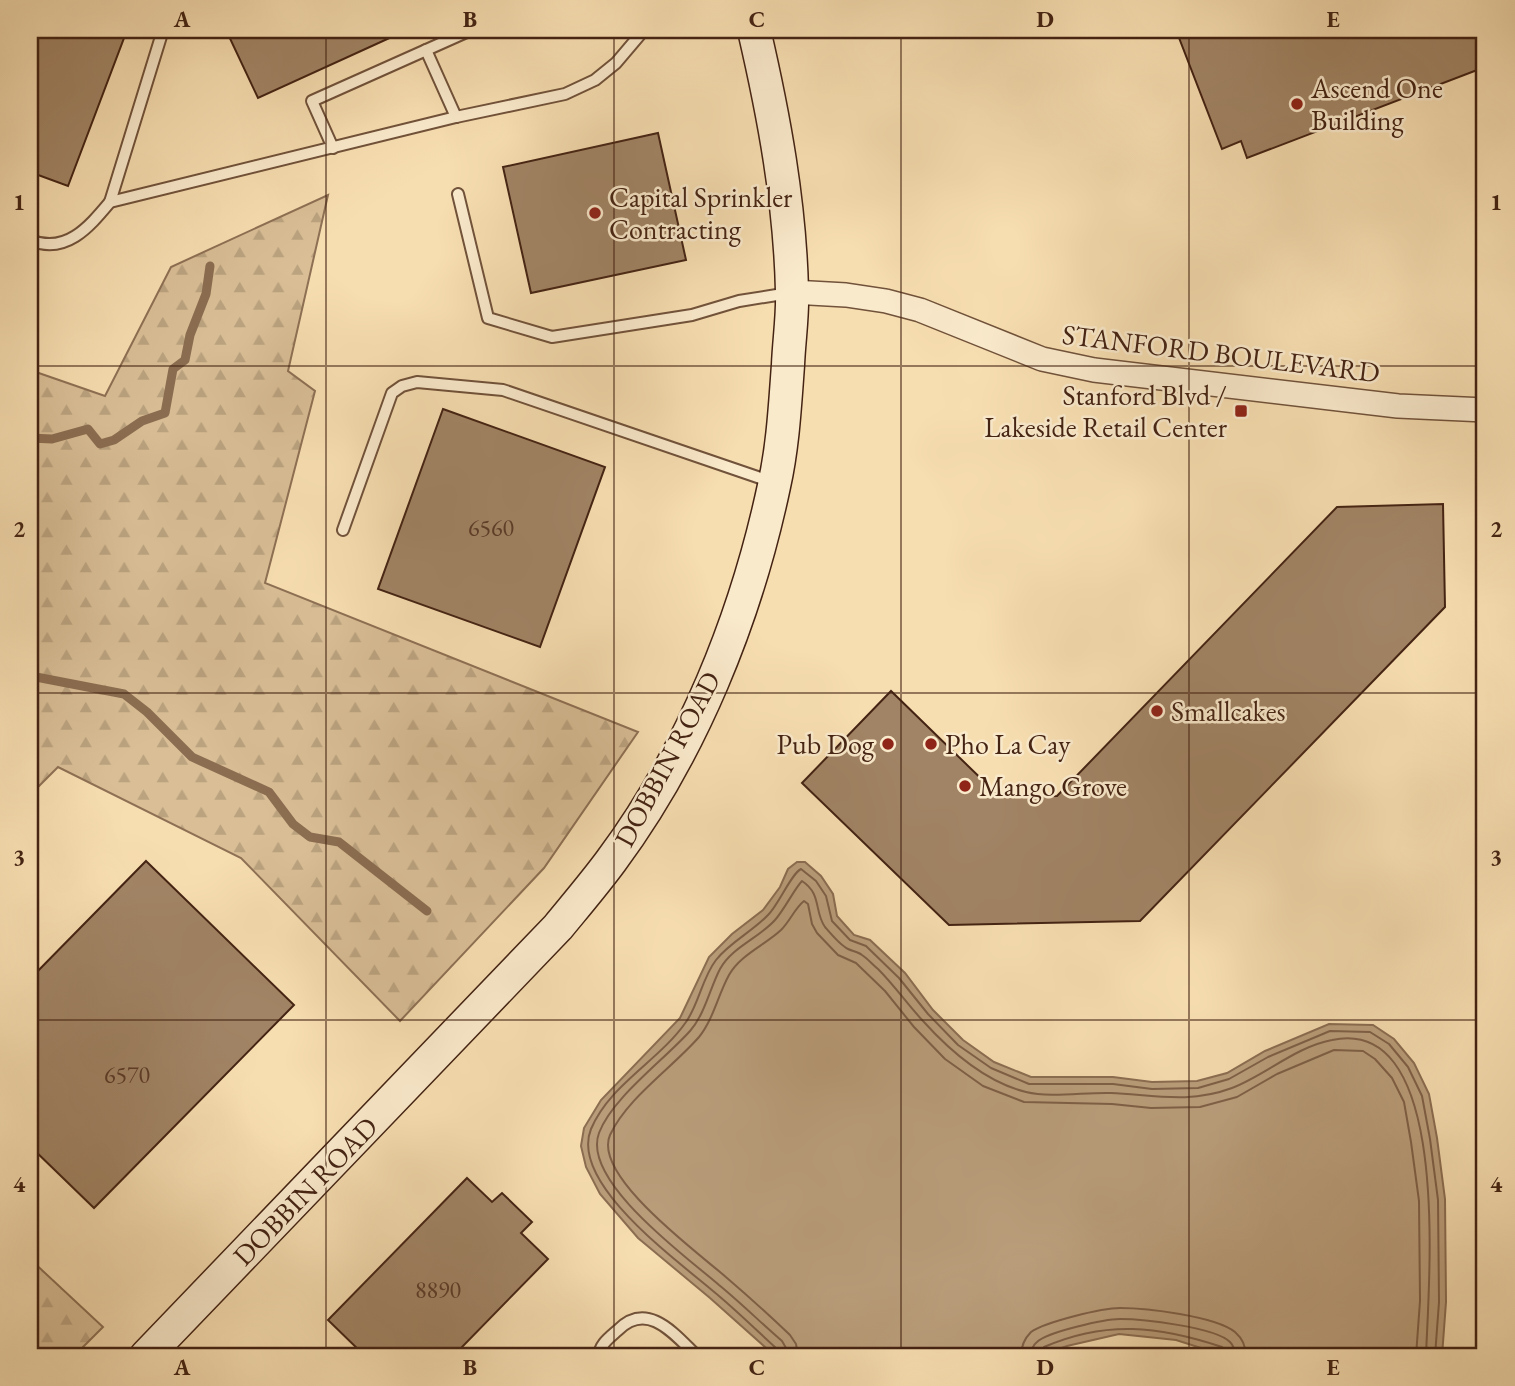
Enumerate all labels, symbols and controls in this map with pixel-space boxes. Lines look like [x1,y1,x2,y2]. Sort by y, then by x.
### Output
text: A [173,4,191,34]
text: B [463,4,477,34]
text: C [749,4,765,34]
text: D [1036,4,1054,34]
text: E [1326,4,1340,34]
place label: Ascend One Building [1310,70,1443,138]
marker: Ascend One Building [1289,96,1305,112]
place label: Capital Sprinkler Contracting [609,179,793,247]
text: 1 [13,187,25,217]
text: 1 [1490,187,1502,217]
marker: Capital Sprinkler Contracting [587,205,603,221]
street label: STANFORD BOULEVARD [1060,316,1382,390]
place label: Stanford Blvd / Lakeside Retail Center [984,377,1228,445]
marker: Stanford Blvd / Lakeside Retail Center [1233,403,1249,419]
house number: 6560 [468,512,514,543]
text: 2 [13,514,25,544]
text: 2 [1490,514,1502,544]
street label: DOBBIN ROAD [606,665,728,853]
place label: Smallcakes [1171,693,1286,729]
marker: Smallcakes [1149,703,1165,719]
place label: Pub Dog [777,726,875,762]
place label: Pho La Cay [945,726,1071,762]
marker: Pub Dog [880,736,896,752]
marker: Pho La Cay [923,736,939,752]
place label: Mango Grove [979,768,1127,804]
marker: Mango Grove [957,778,973,794]
text: 3 [13,842,25,872]
text: 3 [1490,842,1502,872]
house number: 6570 [104,1059,150,1090]
street label: DOBBIN ROAD [225,1109,385,1273]
text: 4 [13,1169,26,1199]
text: 4 [1490,1169,1503,1199]
house number: 8890 [415,1274,461,1305]
text: A [173,1352,191,1382]
text: B [463,1352,477,1382]
text: C [749,1352,765,1382]
text: D [1036,1352,1054,1382]
text: E [1326,1352,1340,1382]

